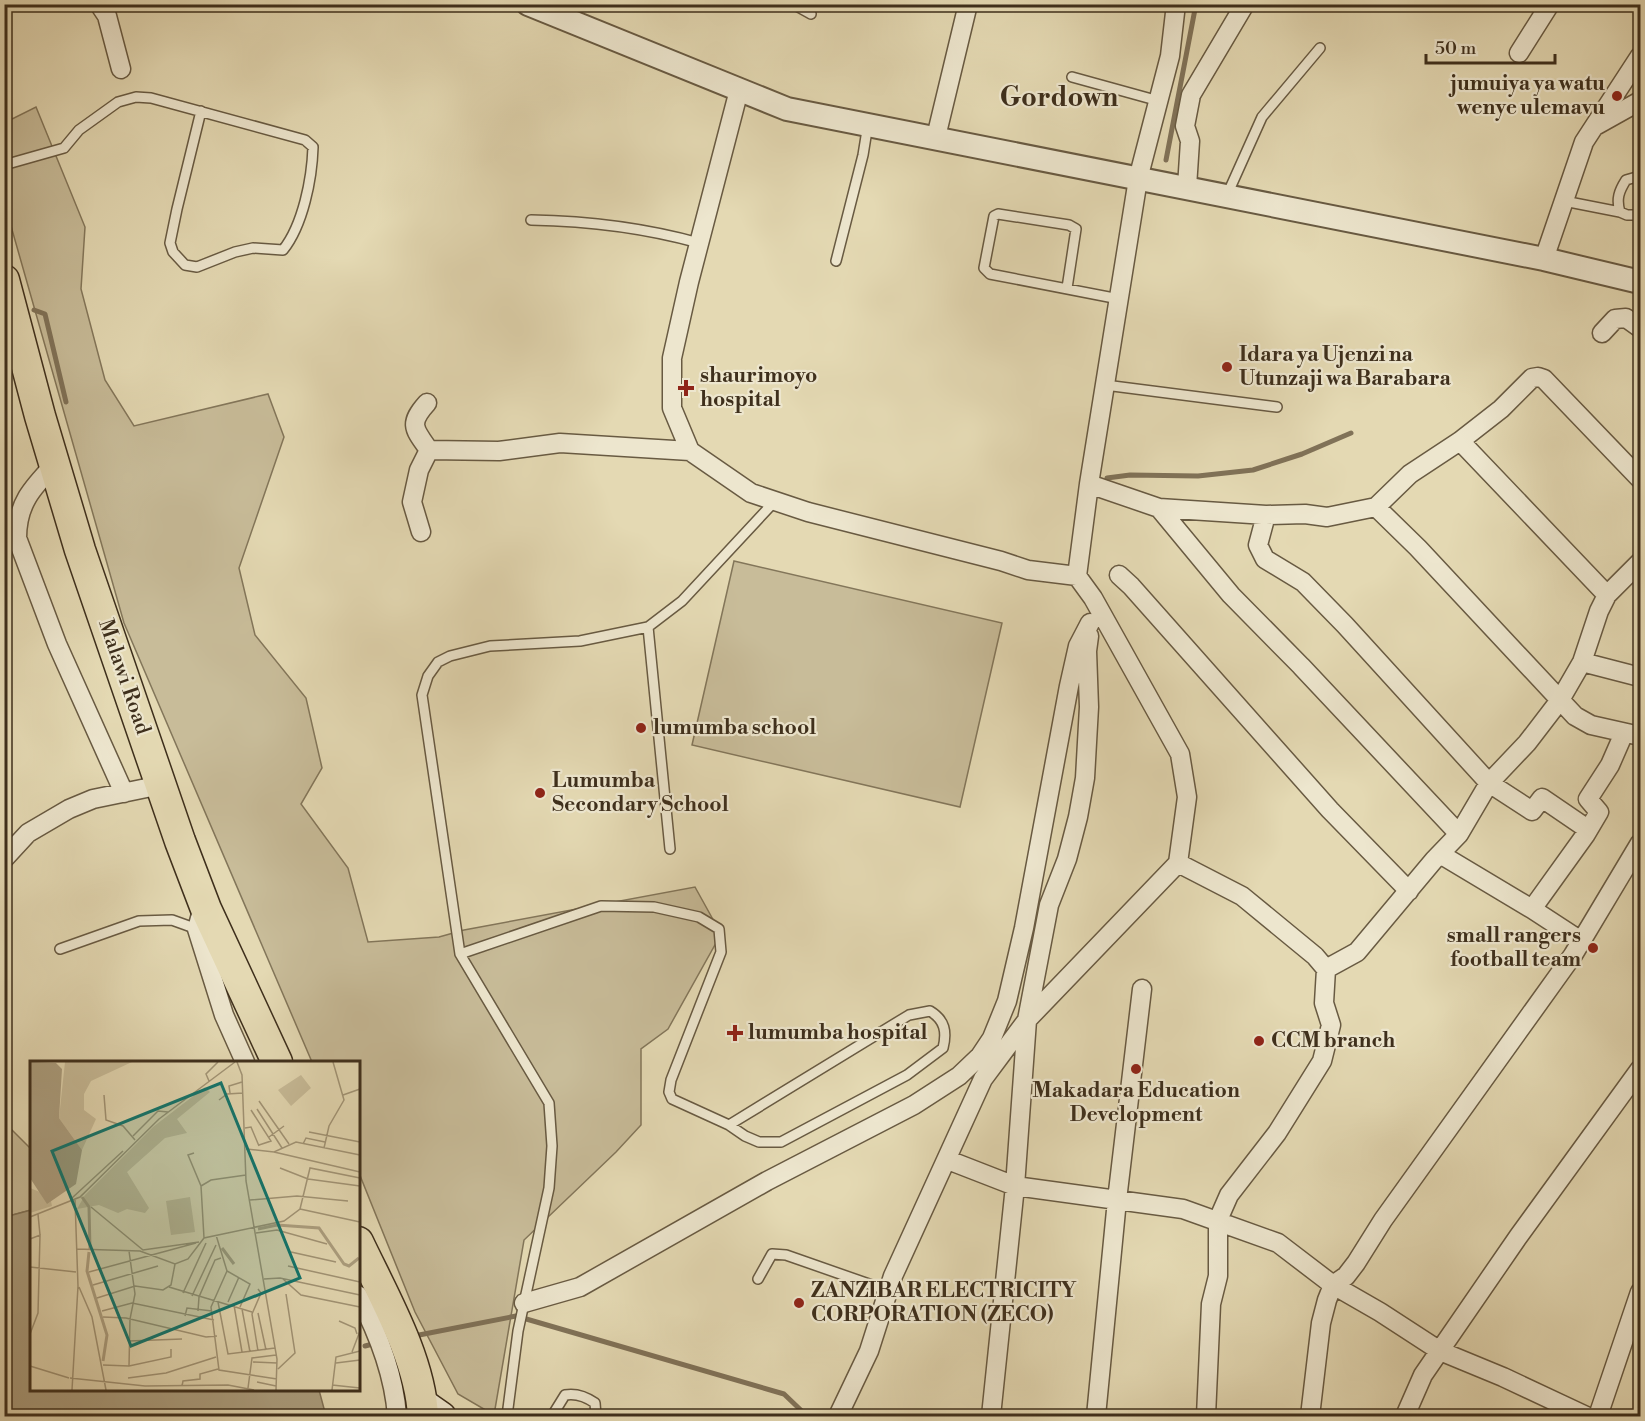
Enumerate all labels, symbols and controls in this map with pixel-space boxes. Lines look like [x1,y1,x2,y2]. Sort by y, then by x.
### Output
scale bar [1426,27,1555,65]
text: 50 m [1435,37,1477,60]
place label: jumuiya ya watu wenye ulemavu [1448,71,1605,121]
district label: Gordown [1000,81,1119,115]
marker: jumuiya ya watu wenye ulemavu [1610,89,1624,103]
place label: Idara ya Ujenzi na Utunzaji wa Barabara [1239,342,1451,392]
marker: Idara ya Ujenzi na Utunzaji wa Barabara [1220,360,1234,374]
place label: shaurimoyo hospital [700,363,817,413]
marker: shaurimoyo hospital [677,379,695,397]
street label: Malawi Road [92,616,156,738]
place label: lumumba school [653,715,816,741]
marker: lumumba school [634,721,648,735]
place label: Lumumba Secondary School [552,768,729,818]
marker: Lumumba Secondary School [533,786,547,800]
place label: small rangers football team [1447,923,1581,973]
marker: small rangers football team [1586,941,1600,955]
place label: lumumba hospital [748,1020,928,1046]
marker: lumumba hospital [726,1024,744,1042]
place label: CCM branch [1271,1028,1395,1054]
marker: CCM branch [1252,1034,1266,1048]
inset map [30,1061,360,1391]
marker: Makadara Education Development [1129,1062,1143,1076]
place label: Makadara Education Development [1032,1078,1240,1128]
place label: ZANZIBAR ELECTRICITY CORPORATION (ZECO) [811,1278,1077,1328]
marker: ZANZIBAR ELECTRICITY CORPORATION (ZECO) [792,1296,806,1310]

